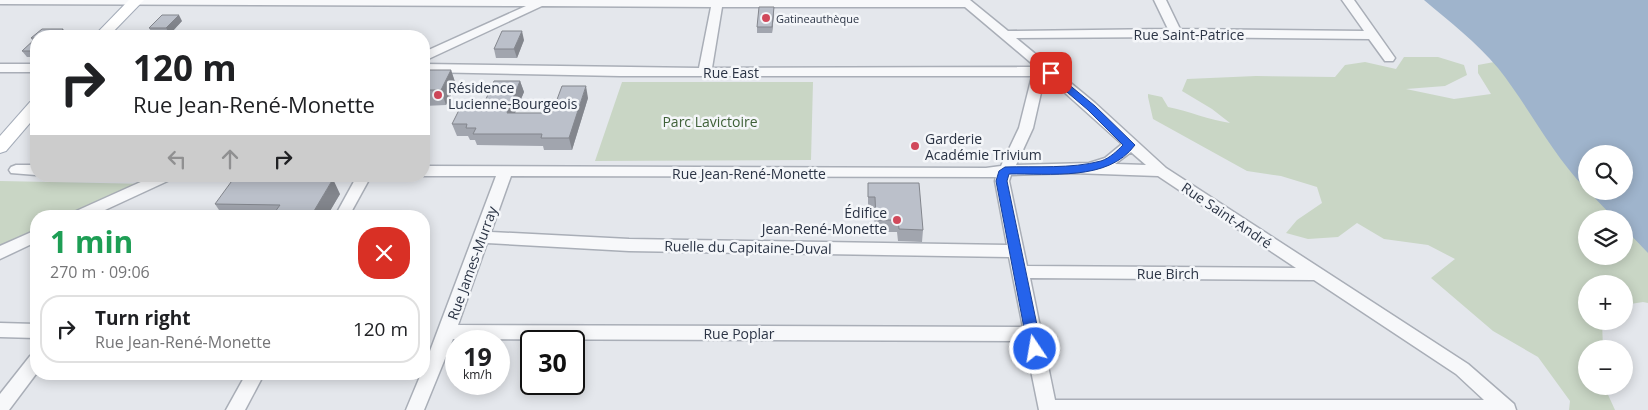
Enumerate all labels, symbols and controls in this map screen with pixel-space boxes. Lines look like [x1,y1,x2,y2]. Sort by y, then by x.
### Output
place label: Gatineauthèque [776,11,859,26]
marker: Gatineauthèque [760,12,772,24]
street label: Rue Saint-Patrice [1134,25,1245,44]
text: 120 m [133,44,237,91]
icon: right [50,50,115,115]
pin [1030,52,1072,94]
icon: arrive [1037,59,1065,87]
street label: Rue East [703,63,759,82]
place label: Résidence Lucienne-Bourgeois [448,78,578,113]
text: Rue Jean-René-Monette [133,89,375,119]
marker: Résidence Lucienne-Bourgeois [432,89,444,101]
park label: Parc Lavictoire [662,112,758,131]
place label: Garderie Académie Trivium [925,129,1042,164]
marker: Garderie Académie Trivium [909,140,921,152]
icon: left [163,145,191,173]
icon: ahead [216,145,244,173]
icon: right [269,145,297,173]
map controls [1578,145,1633,395]
button: search [1578,145,1633,200]
street label: Rue Jean-René-Monette [672,164,826,183]
street label: Rue Saint-André [1178,178,1276,252]
street label: Rue James-Murray [443,203,502,322]
place label: Édifice Jean-René-Monette [760,203,887,238]
button: layers [1578,210,1633,265]
marker: Édifice Jean-René-Monette [891,214,903,226]
text: 1 min [50,221,133,262]
button: close [358,227,410,279]
street label: Ruelle du Capitaine-Duval [664,236,832,258]
text: 270 m · 09:06 [50,261,150,283]
street label: Rue Birch [1137,264,1199,283]
button: + [1578,275,1633,330]
text: Turn right [95,305,190,331]
icon: right [52,315,80,343]
text: 120 m [353,316,408,342]
position arrow [1008,322,1060,374]
street label: Rue Poplar [703,324,775,343]
speed limit sign: 30 [520,330,585,395]
text: Rue Jean-René-Monette [95,331,271,353]
text: 19 [463,339,492,373]
button: − [1578,340,1633,395]
text: km/h [463,366,492,383]

